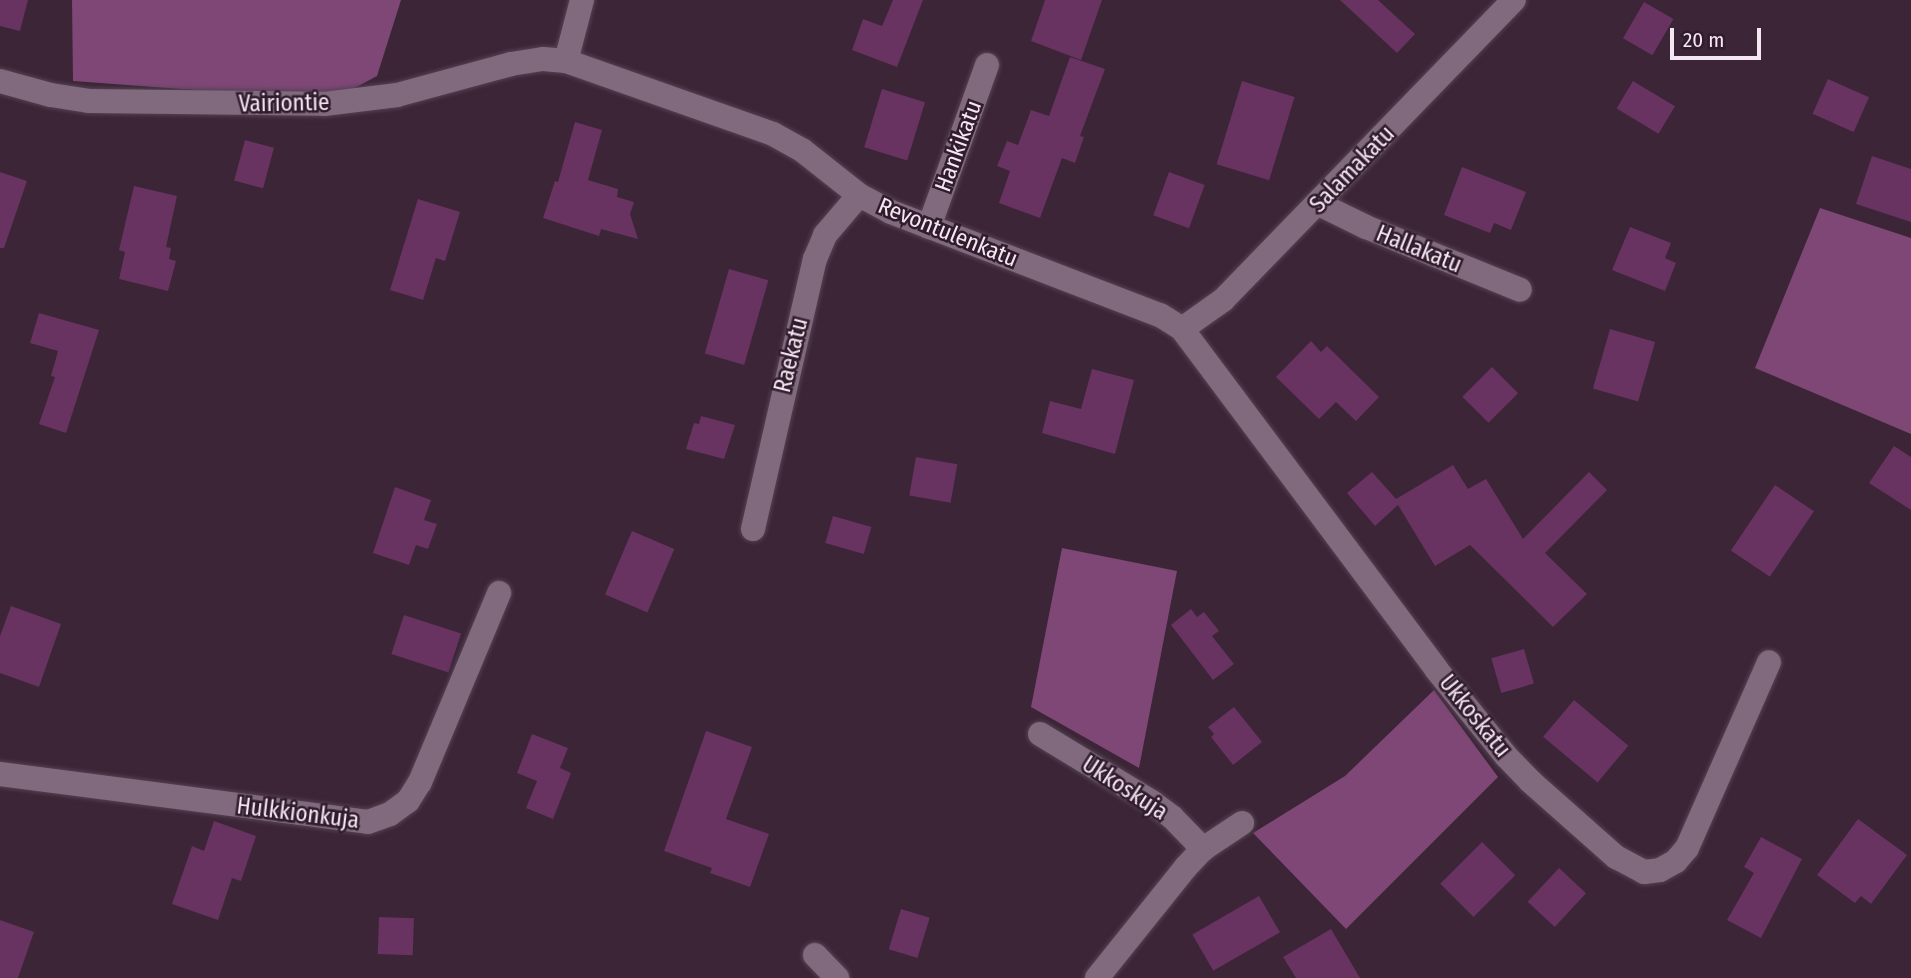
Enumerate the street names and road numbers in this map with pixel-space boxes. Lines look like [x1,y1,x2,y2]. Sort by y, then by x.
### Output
street label: Vairiontie [238,88,330,118]
street label: Hankikatu [929,97,987,195]
street label: Salamakatu [1304,120,1400,218]
street label: Revontulenkatu [874,191,1022,273]
street label: Hallakatu [1372,219,1466,279]
street label: Raekatu [768,315,814,395]
street label: Ukkoskatu [1433,669,1517,763]
street label: Ukkoskuja [1077,750,1173,826]
street label: Hulkkionkuja [235,792,361,834]

